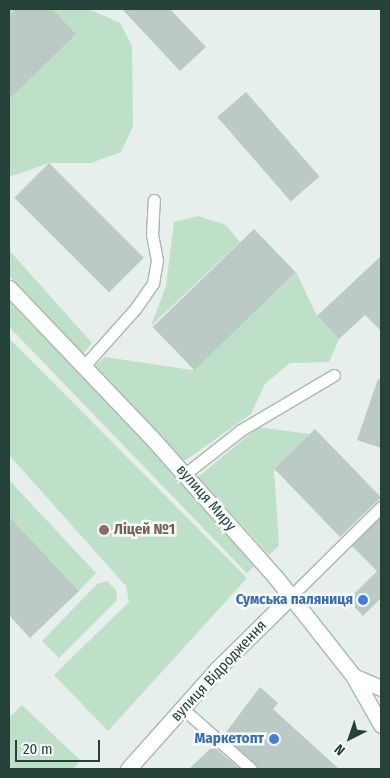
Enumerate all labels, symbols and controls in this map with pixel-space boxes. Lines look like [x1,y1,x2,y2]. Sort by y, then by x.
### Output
street label: вулиця Миру [172,461,240,535]
place label: Ліцей №1 [114,521,175,539]
marker: Ліцей №1 [98,524,110,536]
place label: Сумська паляниця [236,591,353,609]
marker: Сумська паляниця [357,594,369,606]
street label: вулиця Відродження [168,617,270,725]
north arrow [325,713,375,763]
scale bar [18,730,102,762]
place label: Маркетопт [195,730,264,748]
marker: Маркетопт [268,733,280,745]
text: 20 m [23,740,53,758]
text: N [331,741,349,759]

